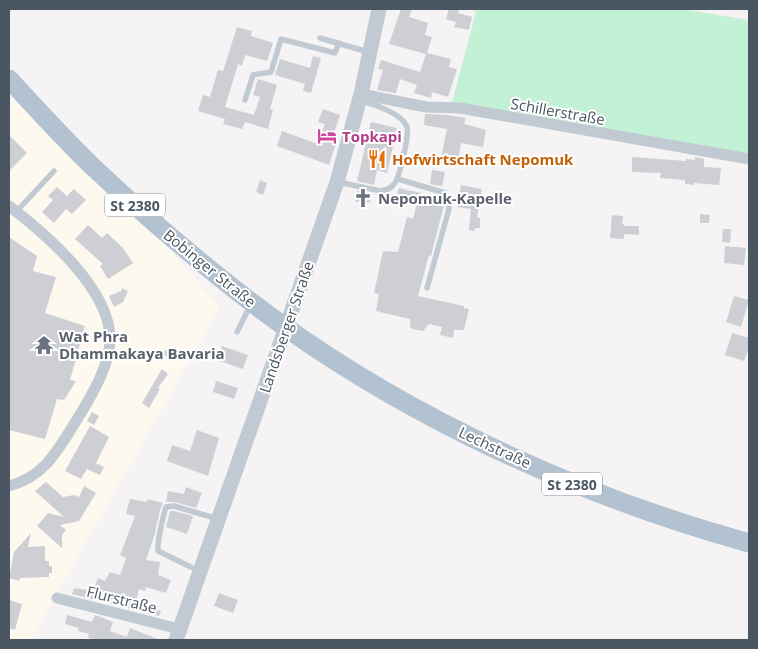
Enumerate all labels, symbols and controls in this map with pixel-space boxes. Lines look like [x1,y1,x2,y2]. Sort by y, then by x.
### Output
street label: Schillerstraße [509,93,607,129]
hotel icon: Topkapi [316,125,338,147]
place label: Topkapi [342,126,402,146]
restaurant icon: Hofwirtschaft Nepomuk [366,148,388,170]
place label: Hofwirtschaft Nepomuk [392,149,574,169]
church icon: Nepomuk-Kapelle [352,187,374,209]
place label: Nepomuk-Kapelle [378,188,512,208]
road number: St 2380 [105,194,165,216]
street label: Bobinger Straße [160,225,260,311]
street label: Landsberger Straße [254,259,318,395]
place label: Wat Phra Dhammakaya Bavaria [59,326,225,363]
temple icon: Wat Phra Dhammakaya Bavaria [33,334,55,356]
street label: Lechstraße [456,422,534,472]
road number: St 2380 [542,472,602,496]
street label: Flurstraße [85,581,159,617]

